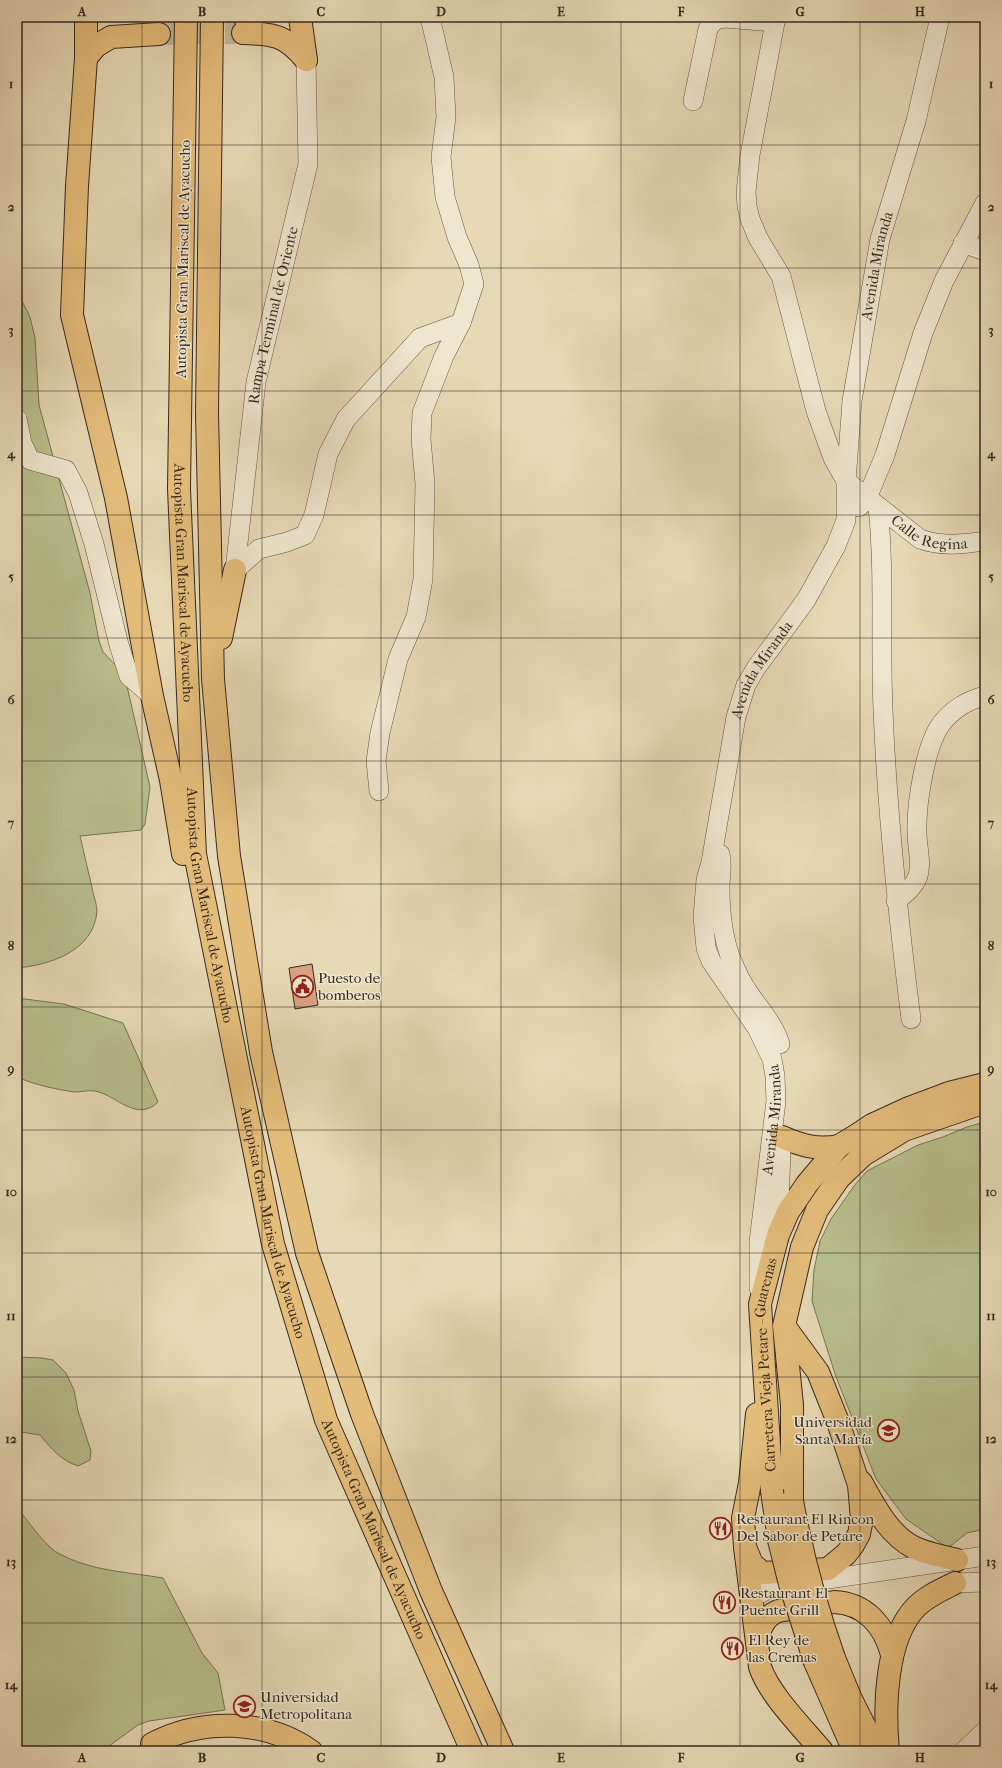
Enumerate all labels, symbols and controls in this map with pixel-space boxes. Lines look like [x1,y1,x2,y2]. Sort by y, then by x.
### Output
text: A [77,4,87,19]
text: B [198,4,207,19]
text: C [317,4,326,19]
text: D [436,4,446,19]
text: E [557,4,565,19]
text: F [677,4,685,19]
text: G [795,4,805,19]
text: H [915,4,926,19]
text: 1 [9,76,14,91]
text: 1 [989,76,994,91]
street label: Autopista Gran Mariscal de Ayacucho [172,139,194,379]
text: 2 [8,199,15,214]
text: 2 [988,199,995,214]
street label: Avenida Miranda [857,208,897,323]
street label: Rampa Terminal de Oriente [245,224,302,405]
text: 3 [8,322,14,338]
text: 3 [988,322,994,338]
text: 4 [6,446,16,462]
text: 4 [986,446,996,462]
street label: Autopista Gran Mariscal de Ayacucho [170,462,197,703]
street label: Calle Regina [888,511,969,553]
text: 5 [8,569,14,584]
text: 5 [988,569,994,584]
street label: Avenida Miranda [727,617,797,722]
text: 6 [7,692,15,707]
text: 6 [987,692,995,707]
street label: Autopista Gran Mariscal de Ayacucho [183,786,238,1025]
text: 7 [7,815,15,830]
text: 7 [987,815,995,830]
text: 8 [8,938,15,953]
text: 8 [988,938,995,953]
place label: Puesto de bomberos [317,969,381,1004]
public building icon: Puesto de bomberos [290,974,316,1000]
text: 9 [7,1061,15,1077]
text: 9 [987,1061,995,1077]
street label: Avenida Miranda [758,1062,785,1177]
street label: Autopista Gran Mariscal de Ayacucho [236,1103,310,1341]
text: 10 [5,1184,17,1199]
text: 10 [985,1184,997,1199]
street label: Carretera Vieja Petare - Guarenas [750,1255,781,1472]
text: 11 [6,1308,16,1323]
text: 11 [986,1308,996,1323]
place label: Universidad Santa María [793,1413,873,1448]
street label: Autopista Gran Mariscal de Ayacucho [317,1415,431,1642]
school or university icon: Universidad Santa María [875,1418,901,1444]
text: 12 [5,1431,17,1446]
text: 12 [985,1431,997,1446]
place label: Restaurant El Rincon Del Sabor de Petare [736,1510,874,1545]
restaurant icon: Restaurant El Rincon Del Sabor de Petare [708,1515,734,1541]
text: 13 [6,1554,16,1570]
text: 13 [986,1554,996,1570]
place label: Restaurant El Puente Grill [740,1584,828,1619]
restaurant icon: Restaurant El Puente Grill [711,1589,737,1615]
place label: El Rey de las Cremas [747,1631,817,1666]
restaurant icon: El Rey de las Cremas [719,1636,745,1662]
text: 14 [5,1677,18,1693]
text: 14 [985,1677,998,1693]
place label: Universidad Metropolitana [260,1688,353,1723]
school or university icon: Universidad Metropolitana [232,1693,258,1719]
text: A [77,1750,87,1765]
text: B [198,1750,207,1765]
text: C [317,1750,326,1765]
text: D [436,1750,446,1765]
text: E [557,1750,565,1765]
text: F [677,1750,685,1765]
text: G [795,1750,805,1765]
text: H [915,1750,926,1765]

